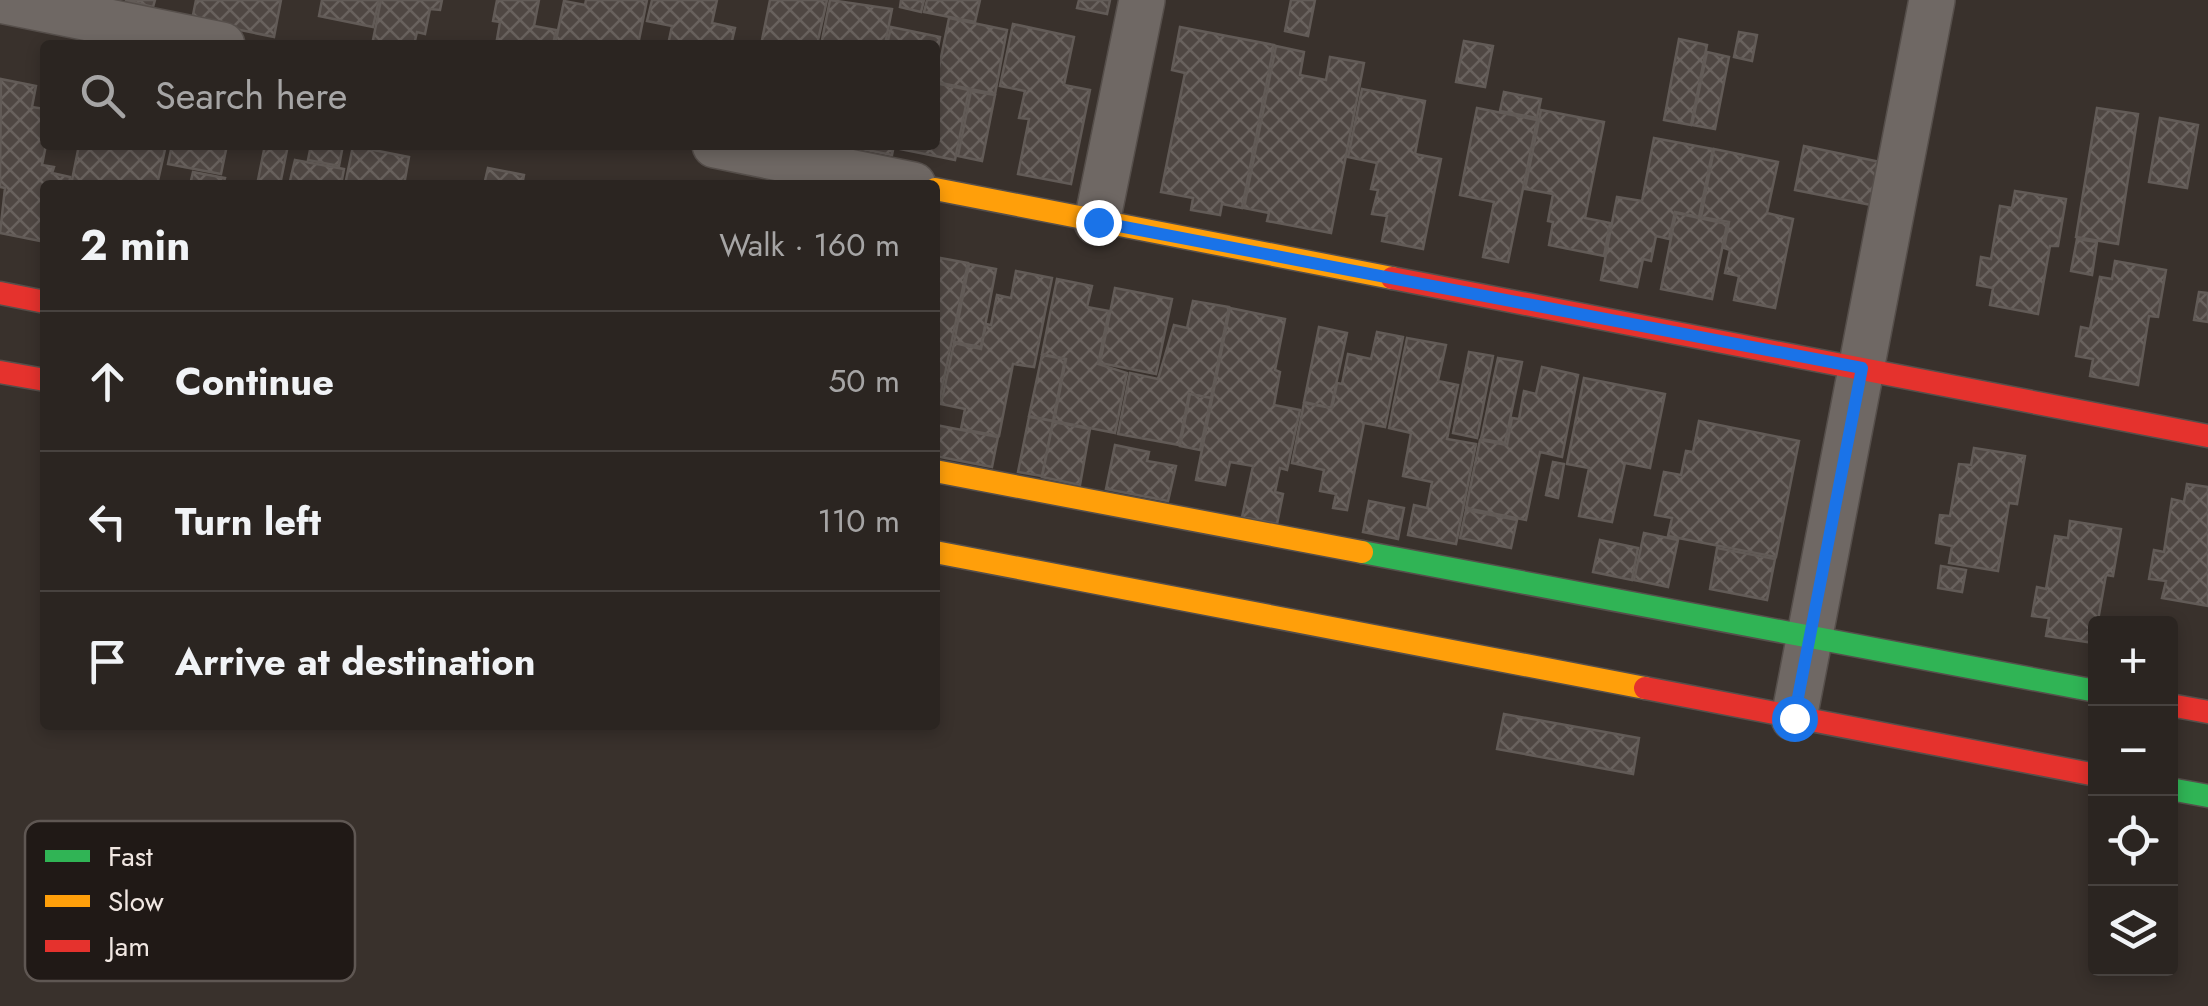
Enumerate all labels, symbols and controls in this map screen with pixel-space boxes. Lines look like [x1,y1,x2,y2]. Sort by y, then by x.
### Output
search box [40,40,940,150]
icon: search [75,68,130,123]
text: Search here [155,68,347,123]
route end [1076,200,1122,246]
text: 2 min [80,215,190,276]
text: Walk · 160 m [719,222,900,268]
icon: ahead [80,354,135,409]
text: Continue [175,354,334,409]
text: 50 m [828,358,900,404]
icon: left [80,494,135,549]
text: Turn left [175,494,321,549]
text: 110 m [817,498,900,544]
map controls [2088,616,2178,976]
button: + [2088,616,2178,706]
icon: arrive [80,634,135,689]
text: Arrive at destination [175,634,536,689]
route start [1772,696,1818,742]
button: − [2088,706,2178,796]
button: locate [2088,796,2178,886]
legend [25,821,355,981]
text: Fast [108,836,153,877]
text: Slow [108,881,164,922]
button: layers [2088,886,2178,976]
text: Jam [104,926,150,967]

